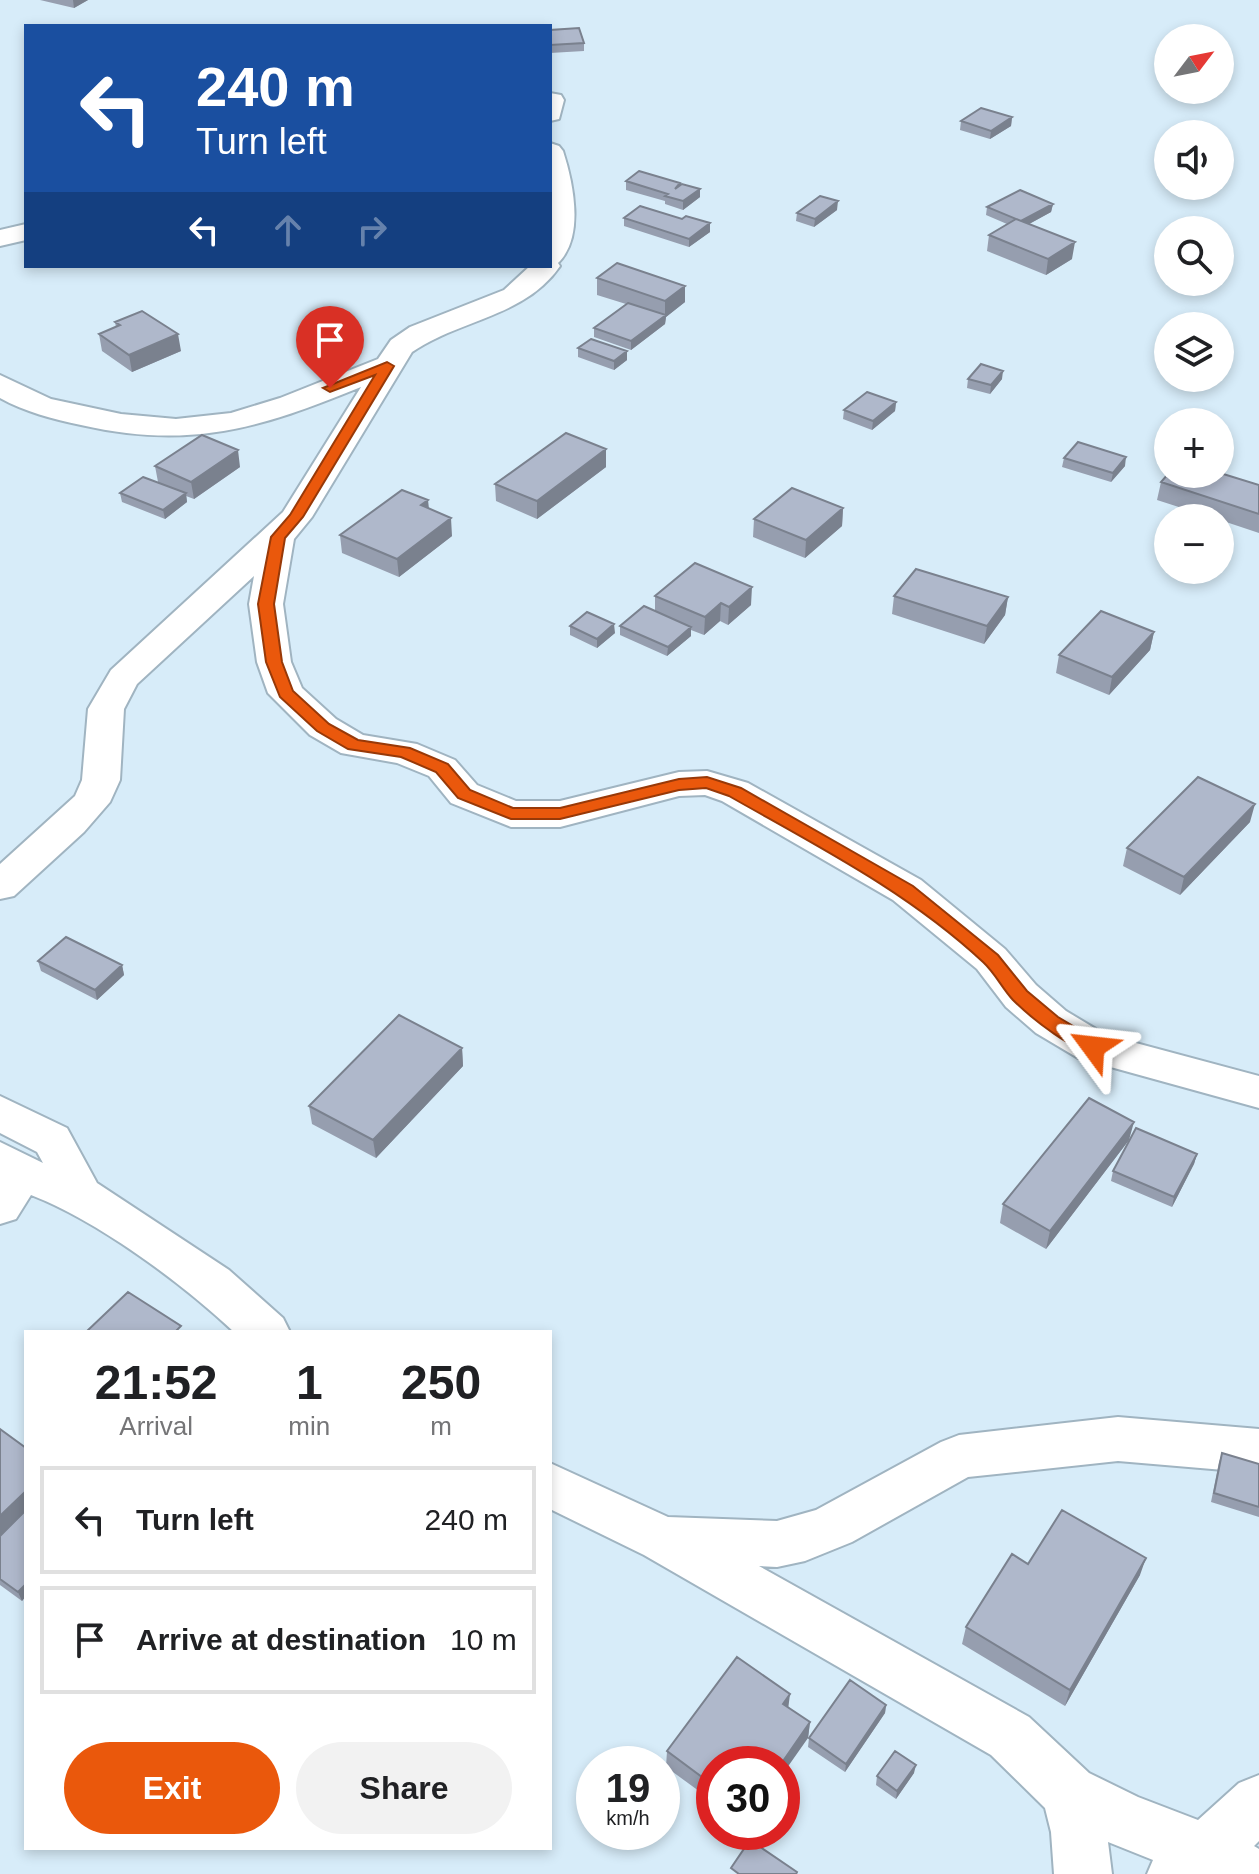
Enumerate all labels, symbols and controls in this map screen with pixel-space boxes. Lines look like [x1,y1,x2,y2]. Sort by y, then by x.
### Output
north arrow [1154,24,1234,104]
map controls [1154,24,1234,584]
text: 240 m [196,55,355,118]
icon: left [64,56,168,160]
button: sound [1154,120,1234,200]
text: Turn left [196,121,327,162]
icon: left [182,208,226,252]
icon: ahead [266,208,310,252]
icon: right [350,208,394,252]
button: search [1154,216,1234,296]
pin [296,306,364,388]
button: layers [1154,312,1234,392]
icon: arrive [308,318,352,362]
button: + [1154,408,1234,488]
button: − [1154,504,1234,584]
position arrow [1051,1005,1135,1089]
text: 21:52 [95,1356,218,1409]
text: 1 [296,1356,323,1409]
text: 250 [401,1356,481,1409]
text: Arrival [119,1411,193,1441]
text: min [288,1411,330,1441]
text: m [430,1411,452,1441]
icon: left [68,1498,112,1542]
text: Turn left [136,1503,254,1536]
text: 240 m [425,1503,508,1536]
icon: arrive [68,1618,112,1662]
text: Arrive at destination [136,1623,426,1656]
text: 10 m [450,1623,517,1656]
button: Exit [64,1742,280,1834]
button: Share [296,1742,512,1834]
speed limit sign: 30 [696,1746,800,1850]
text: 19 [606,1766,650,1810]
text: km/h [606,1807,650,1829]

